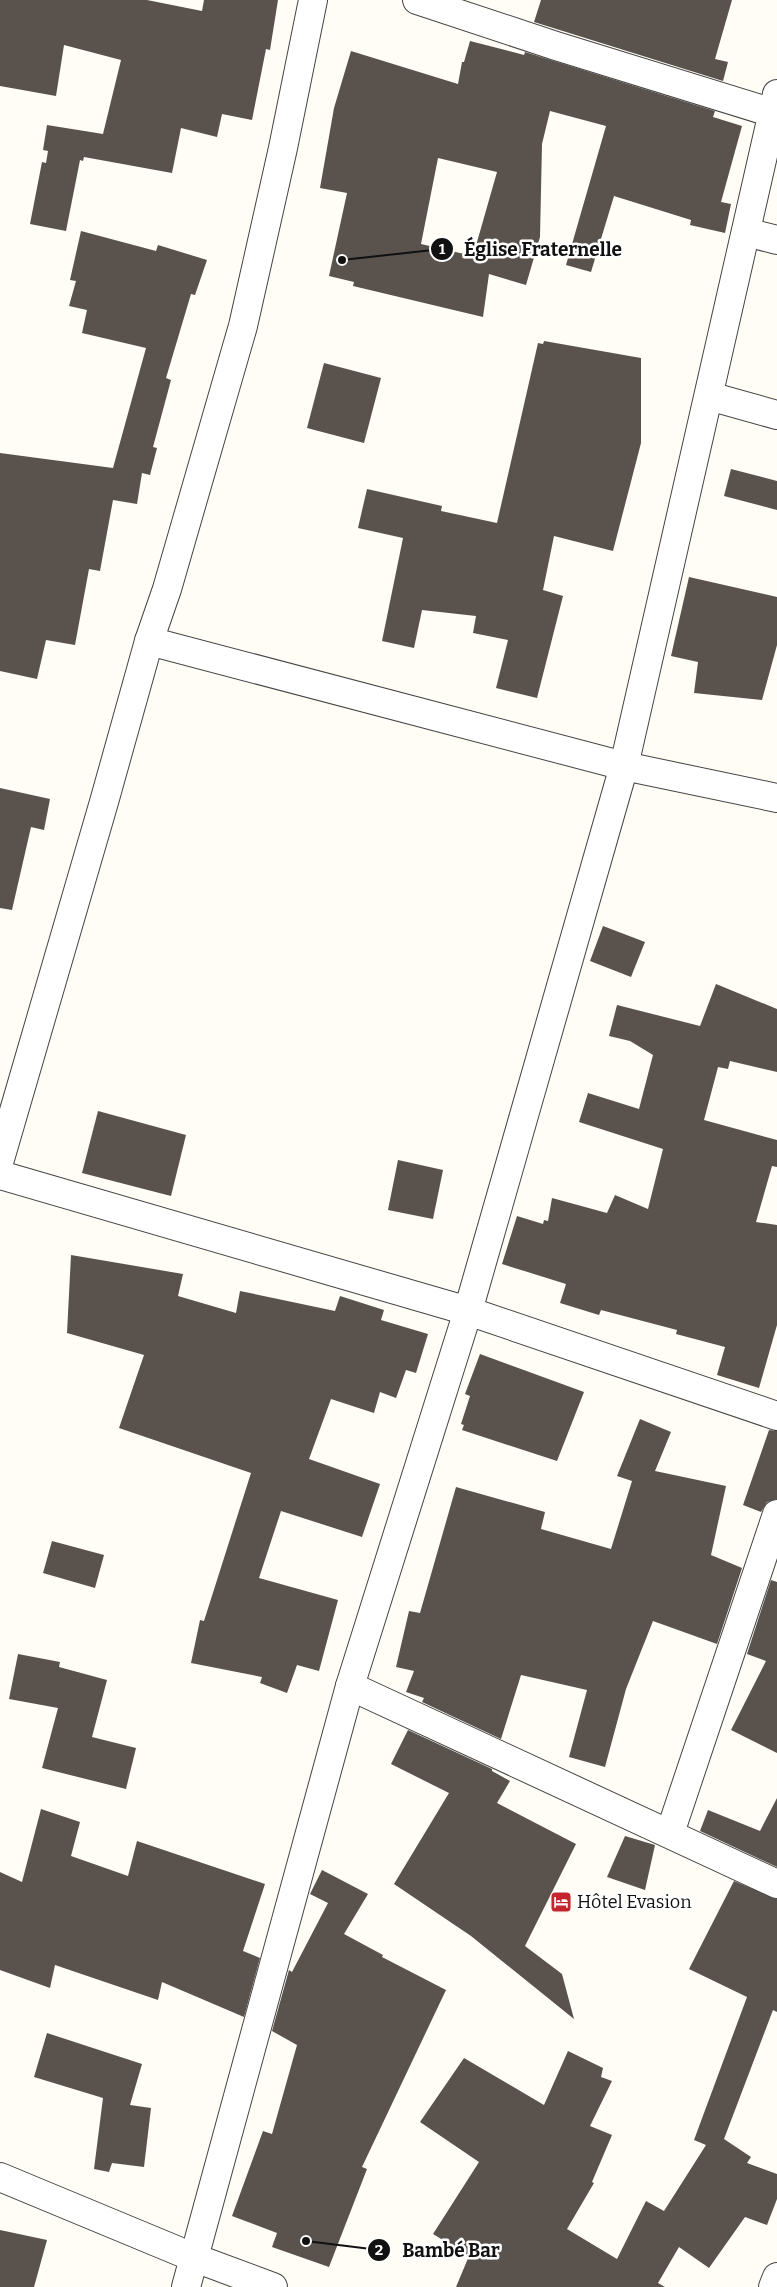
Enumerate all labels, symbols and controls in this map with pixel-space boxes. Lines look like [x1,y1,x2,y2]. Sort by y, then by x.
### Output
callout: Église Fraternelle [429,232,632,266]
text: Église Fraternelle [464,236,622,261]
text: 1 [439,240,446,258]
hotel icon: Hôtel Evasion [549,1890,573,1914]
place label: Hôtel Evasion [577,1891,692,1913]
callout: Bambé Bar [367,2233,509,2267]
text: Bambé Bar [402,2239,500,2262]
text: 2 [375,2241,383,2259]

